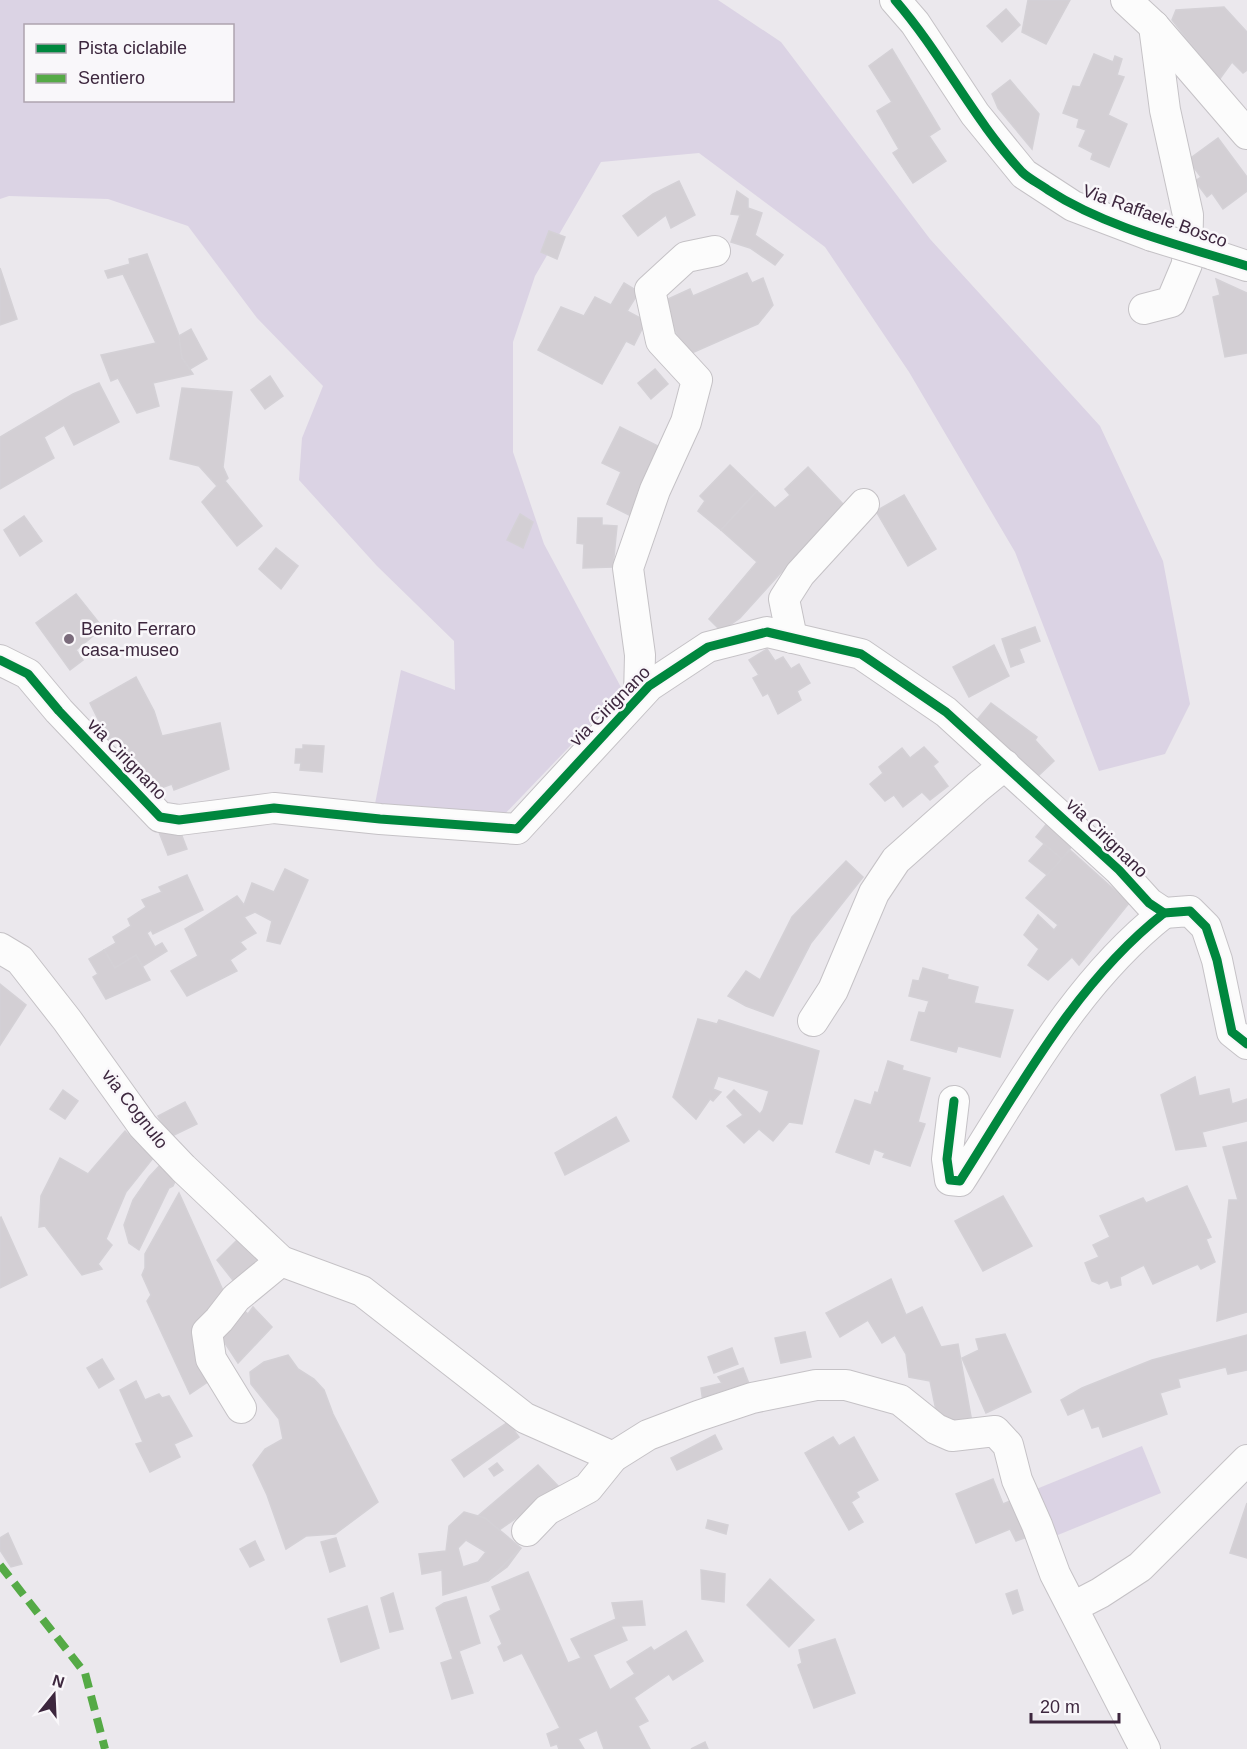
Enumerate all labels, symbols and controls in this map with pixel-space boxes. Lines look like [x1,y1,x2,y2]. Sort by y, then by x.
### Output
legend [24,24,234,102]
text: Pista ciclabile [78,38,187,58]
text: Sentiero [78,68,145,88]
street label: Via Raffaele Bosco [1080,181,1230,251]
place label: Benito Ferraro casa-museo [81,619,196,660]
marker: Benito Ferraro casa-museo [62,632,76,646]
street label: via Cirignano [566,662,654,750]
street label: via Cirignano [83,714,171,804]
street label: via Cirignano [1062,794,1152,882]
street label: via Cognulo [98,1065,172,1153]
north arrow [24,1665,84,1725]
text: N [50,1671,67,1691]
scale bar [1031,1686,1120,1724]
text: 20 m [1040,1697,1080,1717]

